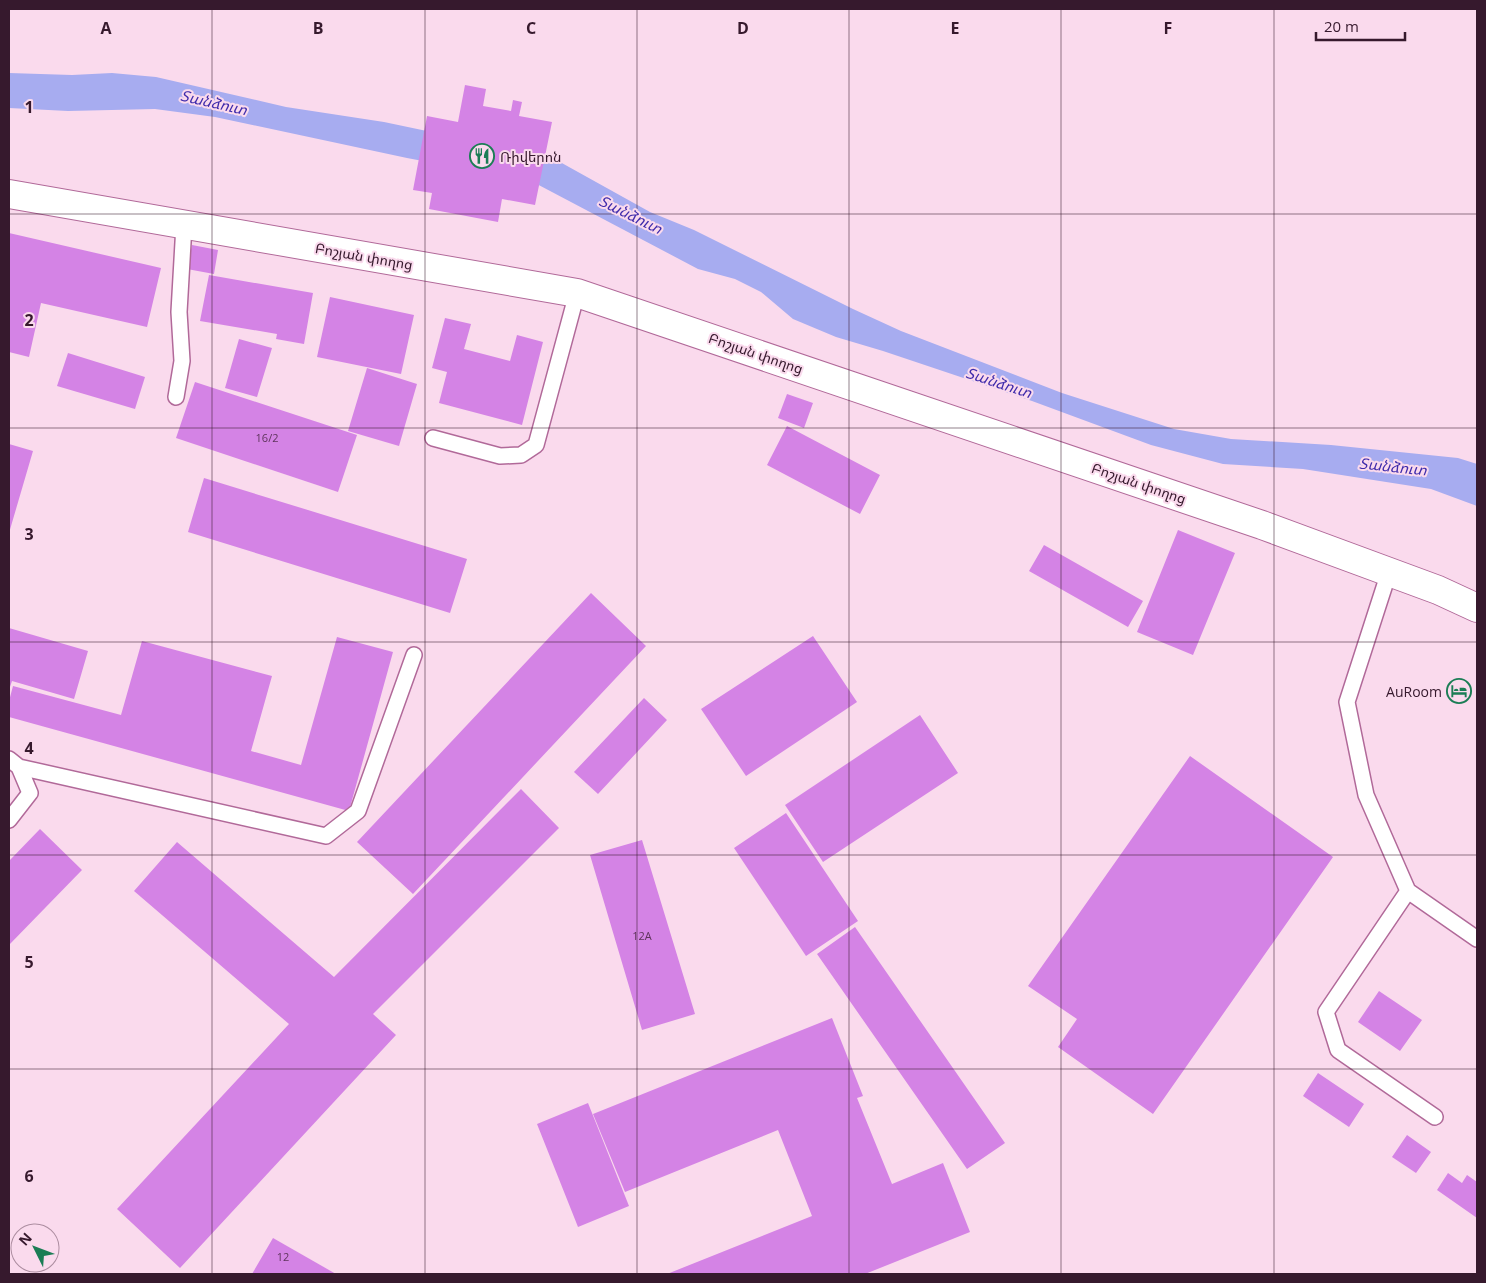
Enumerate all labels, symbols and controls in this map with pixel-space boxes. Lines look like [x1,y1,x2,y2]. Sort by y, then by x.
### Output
scale bar [1316,10,1405,42]
text: 20 m [1324,16,1359,36]
text: A [100,17,112,39]
text: B [313,17,323,39]
text: C [526,17,536,39]
text: D [737,17,749,39]
text: E [951,17,960,39]
text: F [1164,17,1172,39]
water label: Տանձուտ [179,85,250,120]
text: 1 [24,96,34,118]
restaurant icon: Ռիվերոն [469,143,495,169]
place label: Ռիվերոն [500,147,561,166]
water label: Տանձուտ [596,190,667,238]
street label: Բոշյան փողոց [314,238,414,274]
text: 2 [24,309,34,331]
street label: Բոշյան փողոց [706,328,806,378]
water label: Տանձուտ [964,362,1035,402]
house number: 16/2 [256,430,278,445]
water label: Տանձուտ [1358,453,1429,480]
street label: Բոշյան փողոց [1089,458,1189,508]
text: 3 [24,523,34,545]
hotel icon: AuRoom [1446,678,1472,704]
place label: AuRoom [1386,682,1442,701]
text: 4 [24,737,34,759]
house number: 12A [632,928,652,943]
text: 5 [24,951,34,973]
text: 6 [24,1165,34,1187]
north arrow [10,1223,60,1273]
text: N [14,1228,36,1250]
house number: 12 [277,1249,289,1264]

